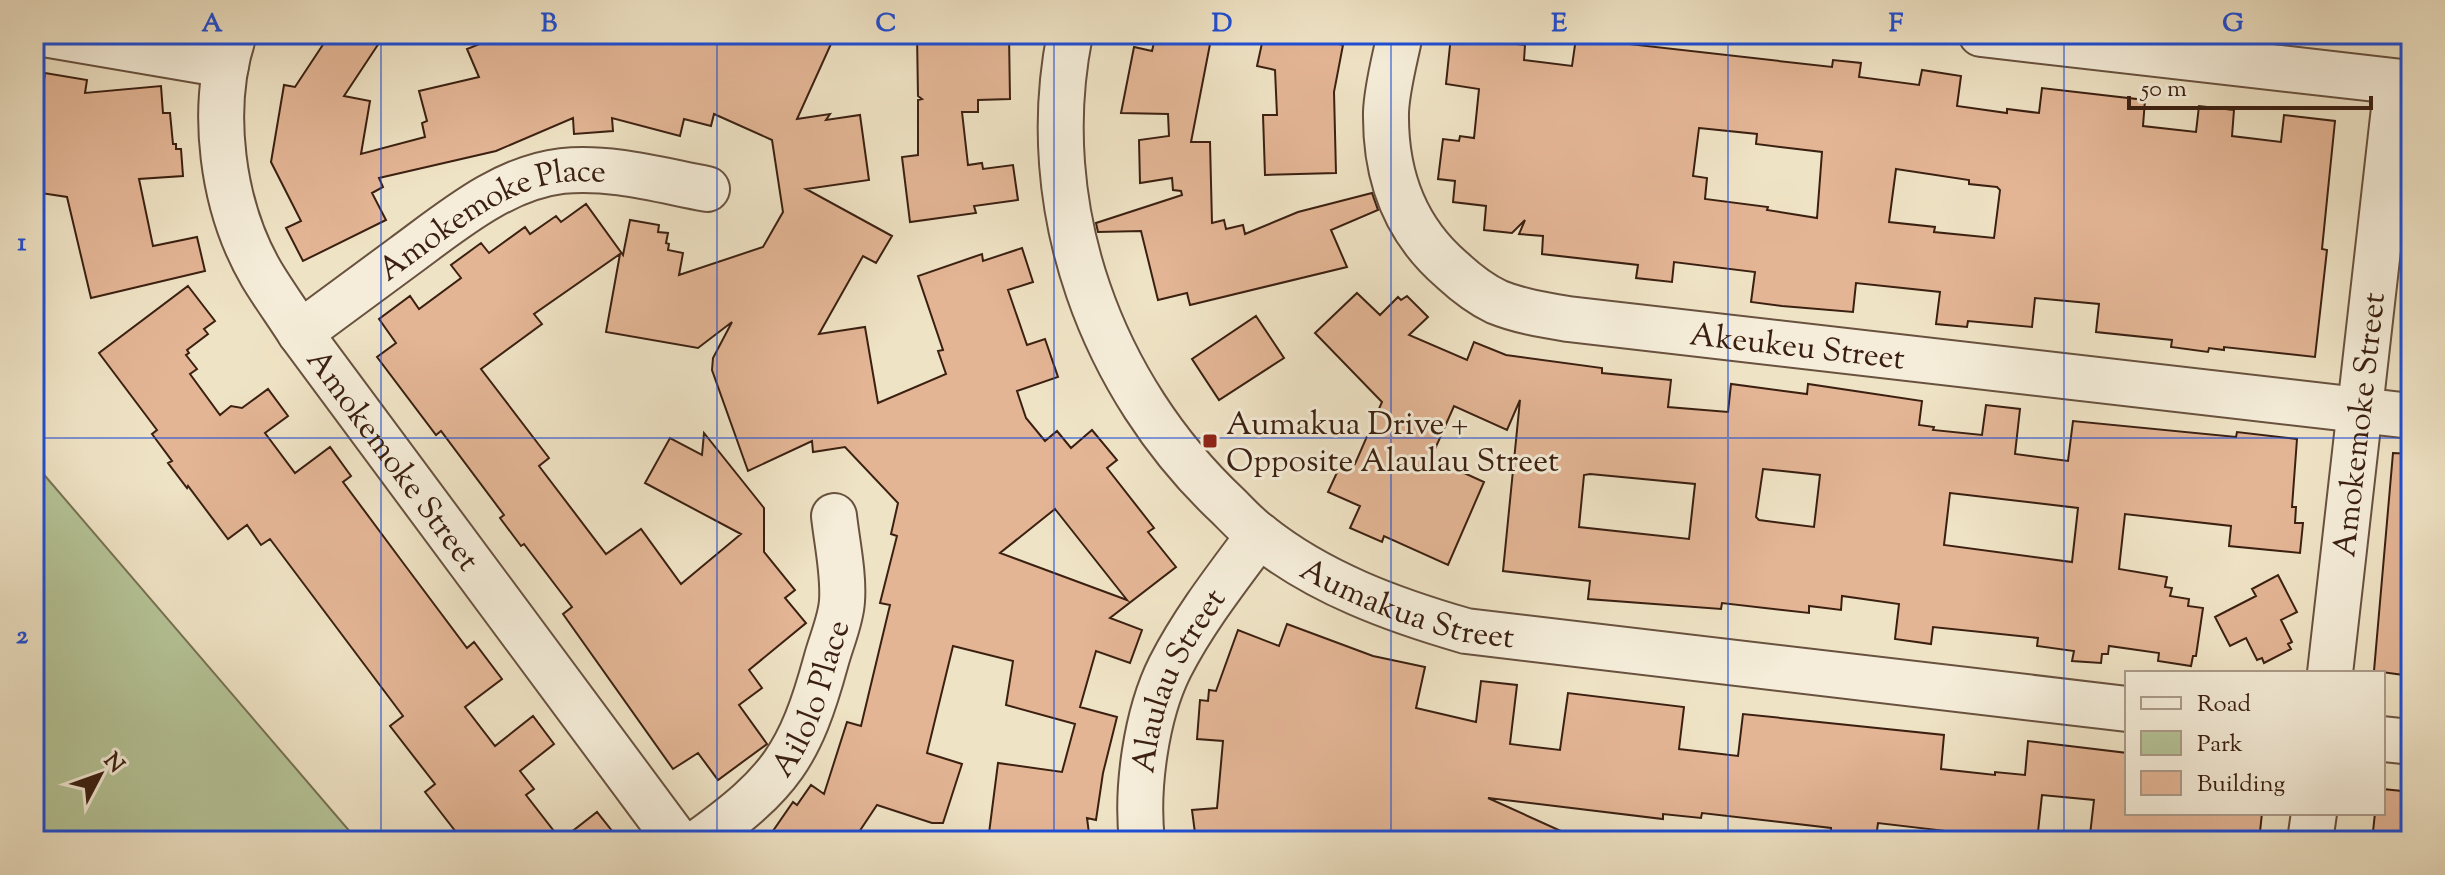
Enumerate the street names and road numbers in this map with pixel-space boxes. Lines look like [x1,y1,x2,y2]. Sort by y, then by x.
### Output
street label: Amokemoke Place [369,150,607,294]
street label: Amokemoke Street [2323,290,2399,560]
street label: Akeukeu Street [1687,313,1907,384]
street label: Amokemoke Street [294,341,489,582]
street label: Aumakua Street [1291,548,1517,663]
street label: Alaulau Street [1122,580,1238,776]
street label: Ailolo Place [761,615,864,788]

